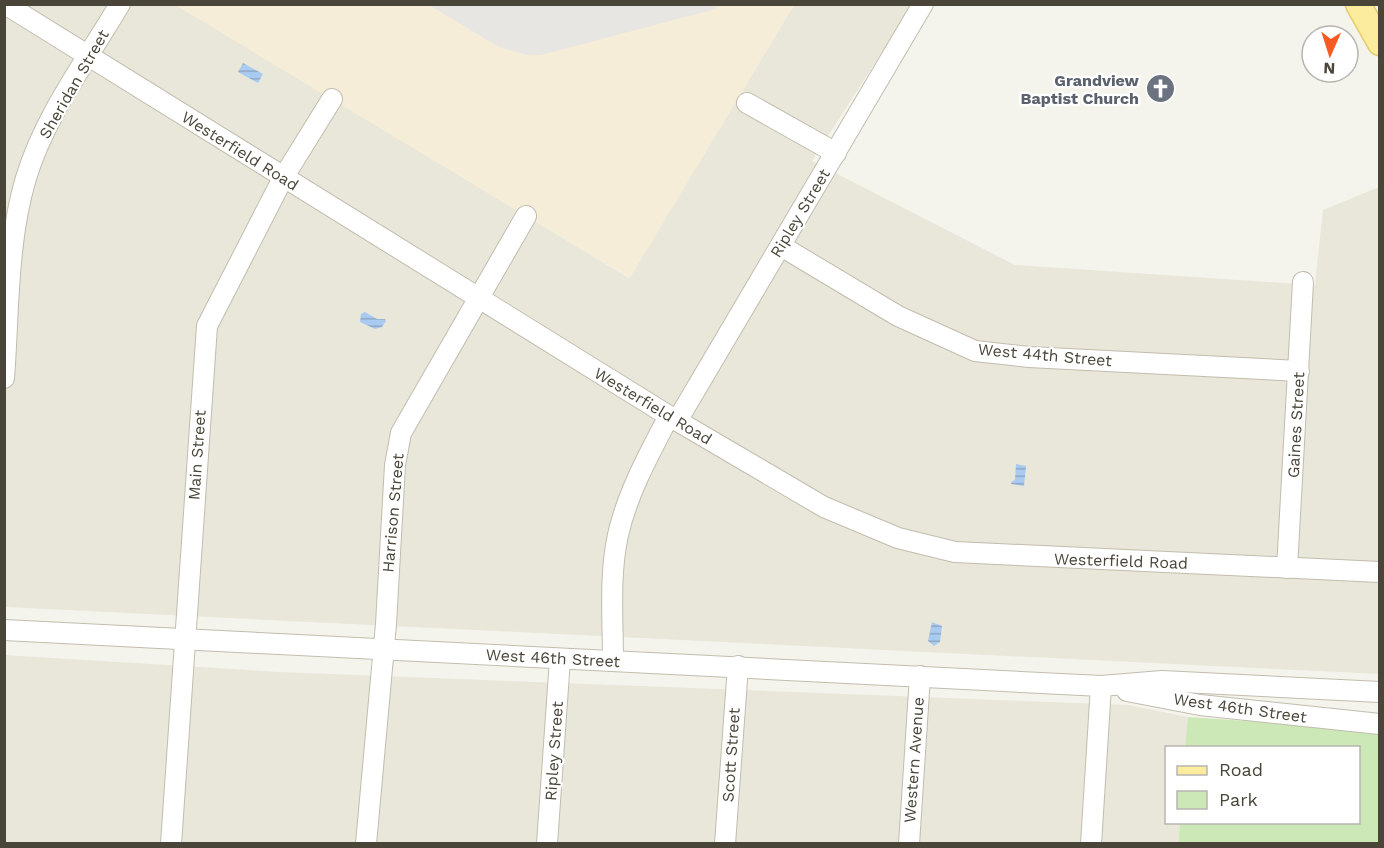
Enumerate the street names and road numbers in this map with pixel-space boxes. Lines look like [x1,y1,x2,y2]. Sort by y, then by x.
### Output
street label: Sheridan Street [35,26,113,142]
street label: Westerfield Road [178,107,302,195]
street label: Ripley Street [766,165,834,261]
street label: West 44th Street [977,340,1113,370]
street label: Westerfield Road [591,363,715,449]
street label: Gaines Street [1284,371,1308,478]
street label: Main Street [184,409,210,501]
street label: Harrison Street [378,452,408,573]
street label: Westerfield Road [1054,549,1188,573]
street label: West 46th Street [485,645,621,671]
street label: West 46th Street [1172,689,1308,727]
street label: Western Avenue [900,696,928,824]
street label: Ripley Street [541,700,567,802]
street label: Scott Street [718,707,744,803]

